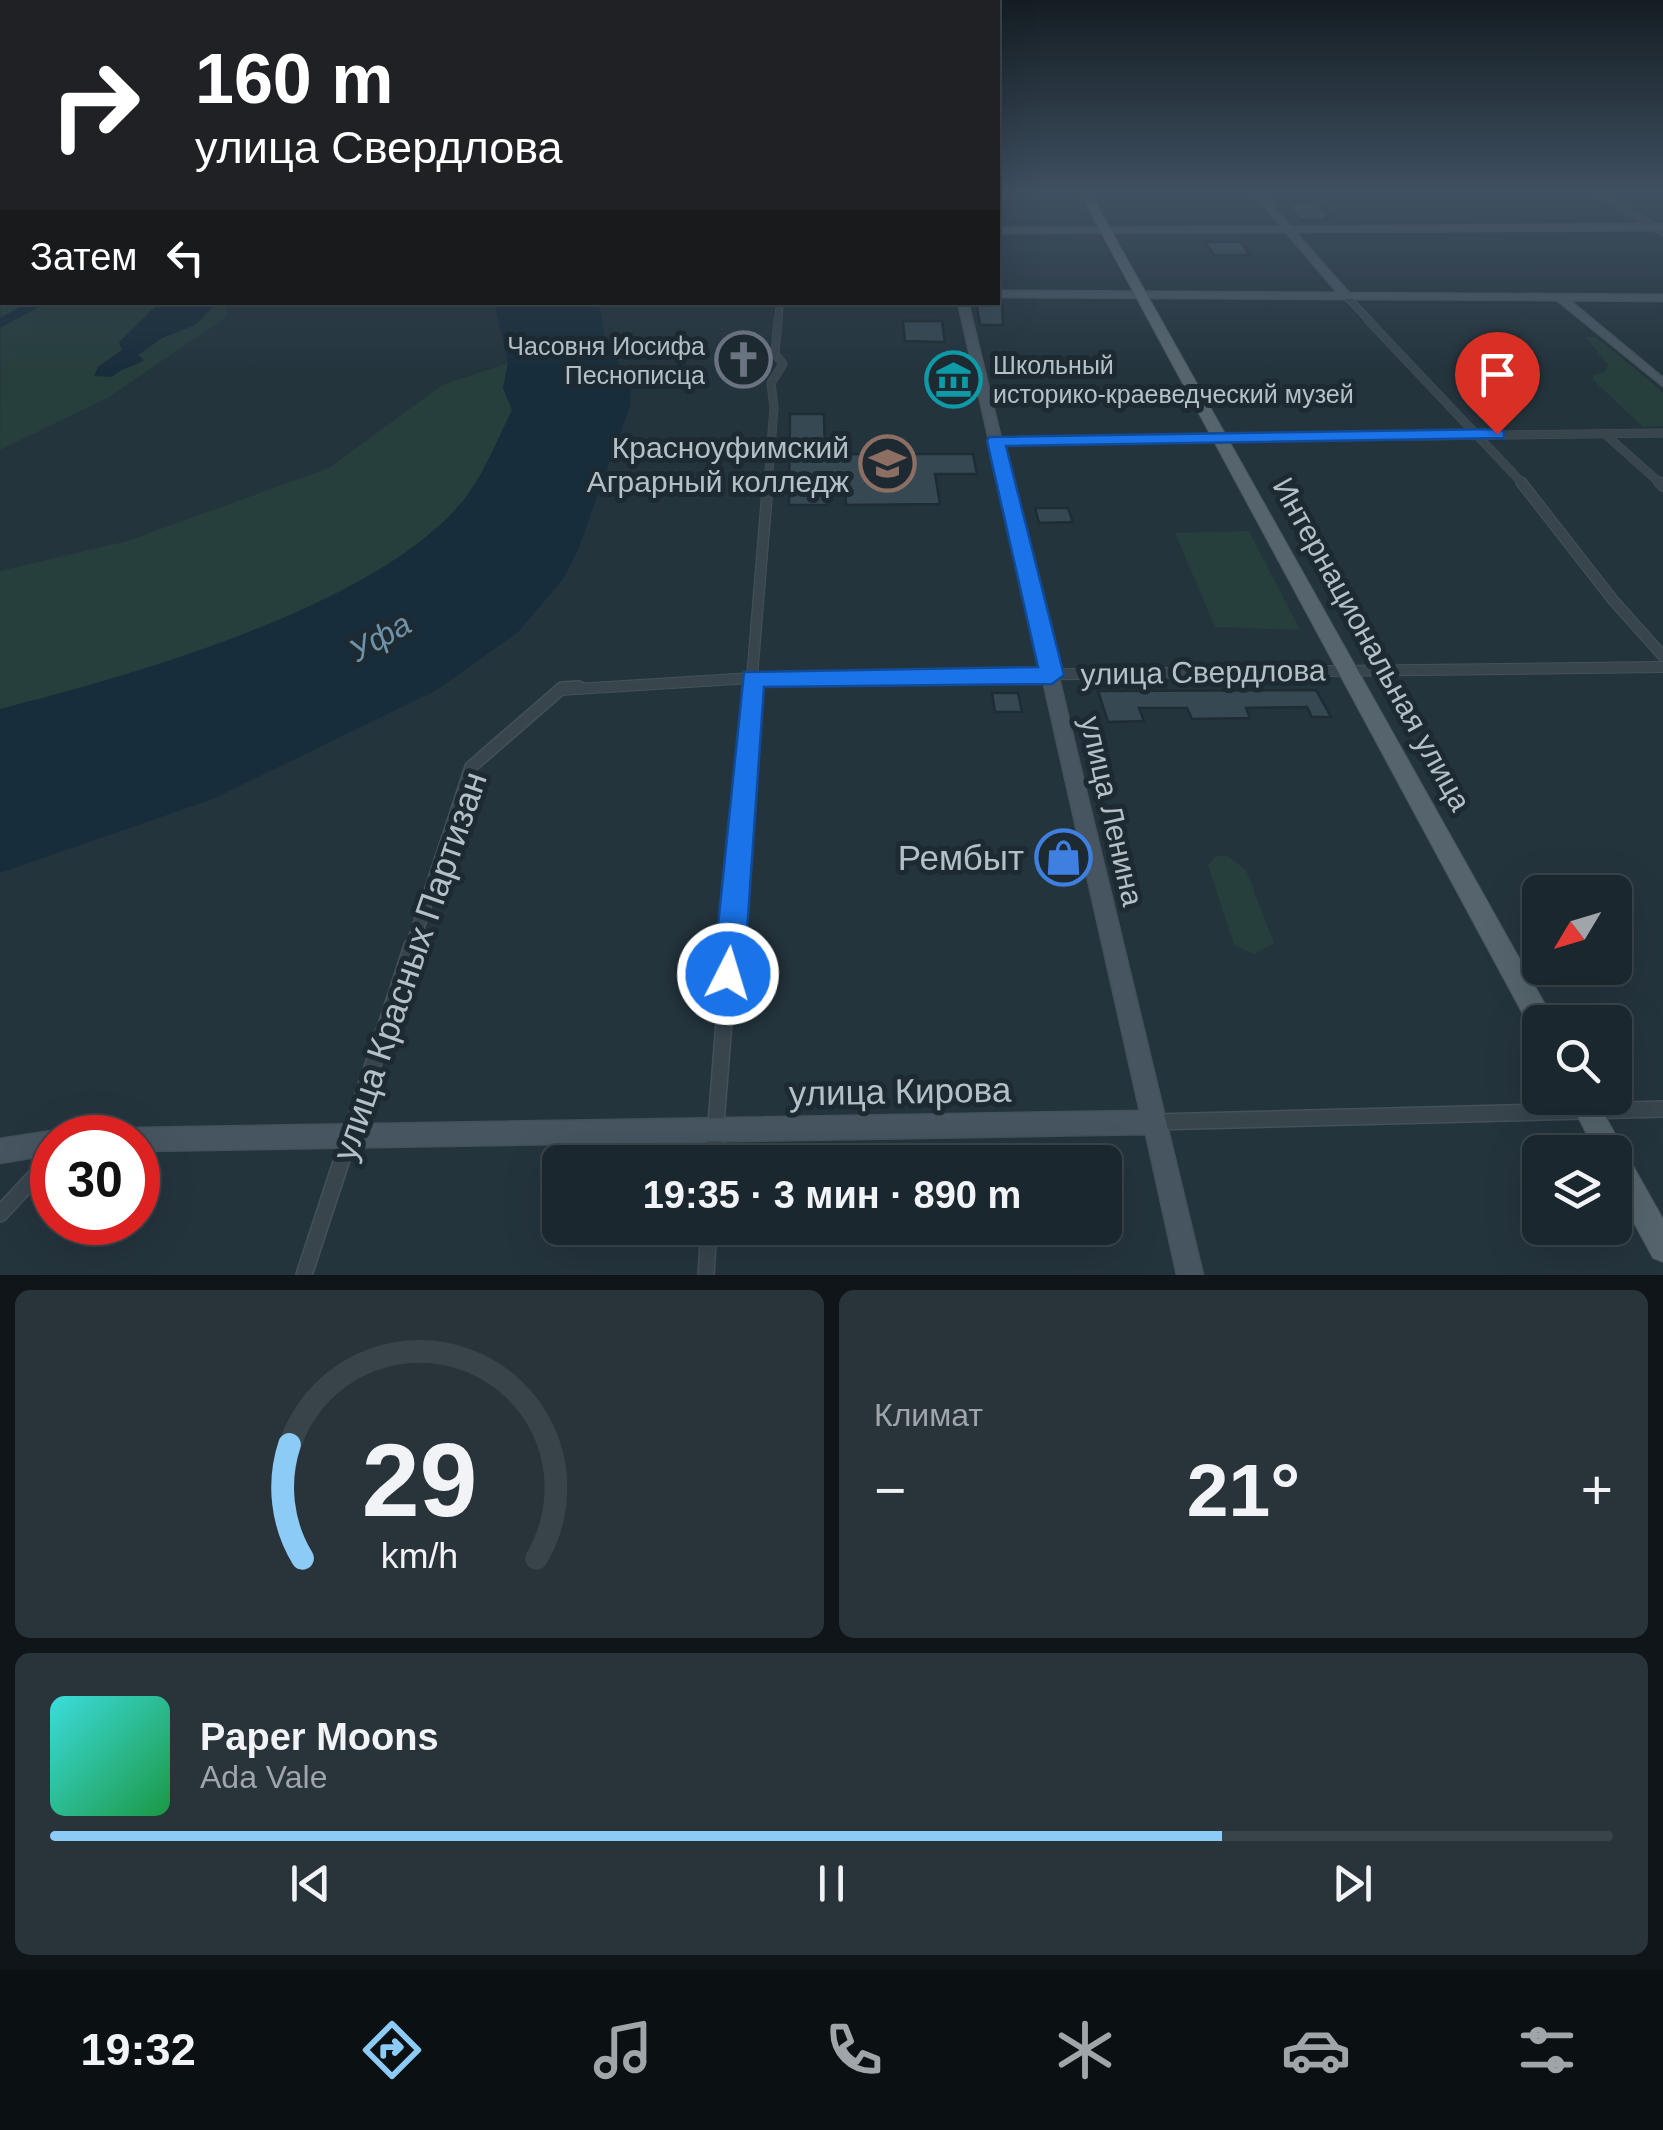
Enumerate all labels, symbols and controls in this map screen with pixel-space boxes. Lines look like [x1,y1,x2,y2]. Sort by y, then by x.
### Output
icon: right [30,40,160,170]
text: 160 m [195,40,393,118]
text: улица Свердлова [195,122,563,173]
icon: left [158,230,213,285]
text: Затем [30,236,138,278]
church icon: Часовня Иосифа Песнописца [714,330,774,390]
place label: Часовня Иосифа Песнописца [507,332,705,389]
pin [1455,332,1540,435]
icon: arrive [1470,347,1525,402]
museum icon: Школьный историко-краеведческий музей [924,349,984,409]
place label: Школьный историко-краеведческий музей [993,351,1354,408]
place label: Красноуфимский Аграрный колледж [587,431,849,498]
school or university icon: Красноуфимский Аграрный колледж [858,434,918,494]
street label: Интернациональная улица [1267,472,1478,816]
water label: Уфа [342,605,417,669]
street label: улица Свердлова [1080,653,1326,691]
street label: улица Ленина [1074,713,1150,909]
street label: улица Красных Партизан [324,767,494,1165]
shop icon: Рембыт [1033,827,1093,887]
place label: Рембыт [898,838,1024,877]
north arrow [1522,875,1632,985]
map controls [1522,875,1632,1245]
position arrow [676,922,780,1026]
button: search [1522,1005,1632,1115]
street label: улица Кирова [788,1070,1012,1112]
speed limit sign: 30 [30,1115,160,1245]
button: layers [1522,1135,1632,1245]
text: 19:35 · 3 мин · 890 m [643,1174,1021,1216]
text: Климат [874,1397,983,1433]
text: 29 [362,1422,477,1538]
text: 21° [1187,1448,1300,1532]
text: − [874,1459,906,1521]
text: + [1581,1459,1613,1521]
text: km/h [381,1536,458,1576]
text: Paper Moons [200,1716,439,1758]
text: Ada Vale [200,1759,328,1795]
icon: previous [283,1856,338,1911]
icon: pause [804,1856,859,1911]
icon: next [1325,1856,1380,1911]
icon: directions [357,2015,427,2085]
icon: music [588,2015,658,2085]
icon: phone [819,2015,889,2085]
icon: climate [1050,2015,1120,2085]
icon: car [1281,2015,1351,2085]
icon: filters [1512,2015,1582,2085]
text: 19:32 [81,2024,196,2075]

